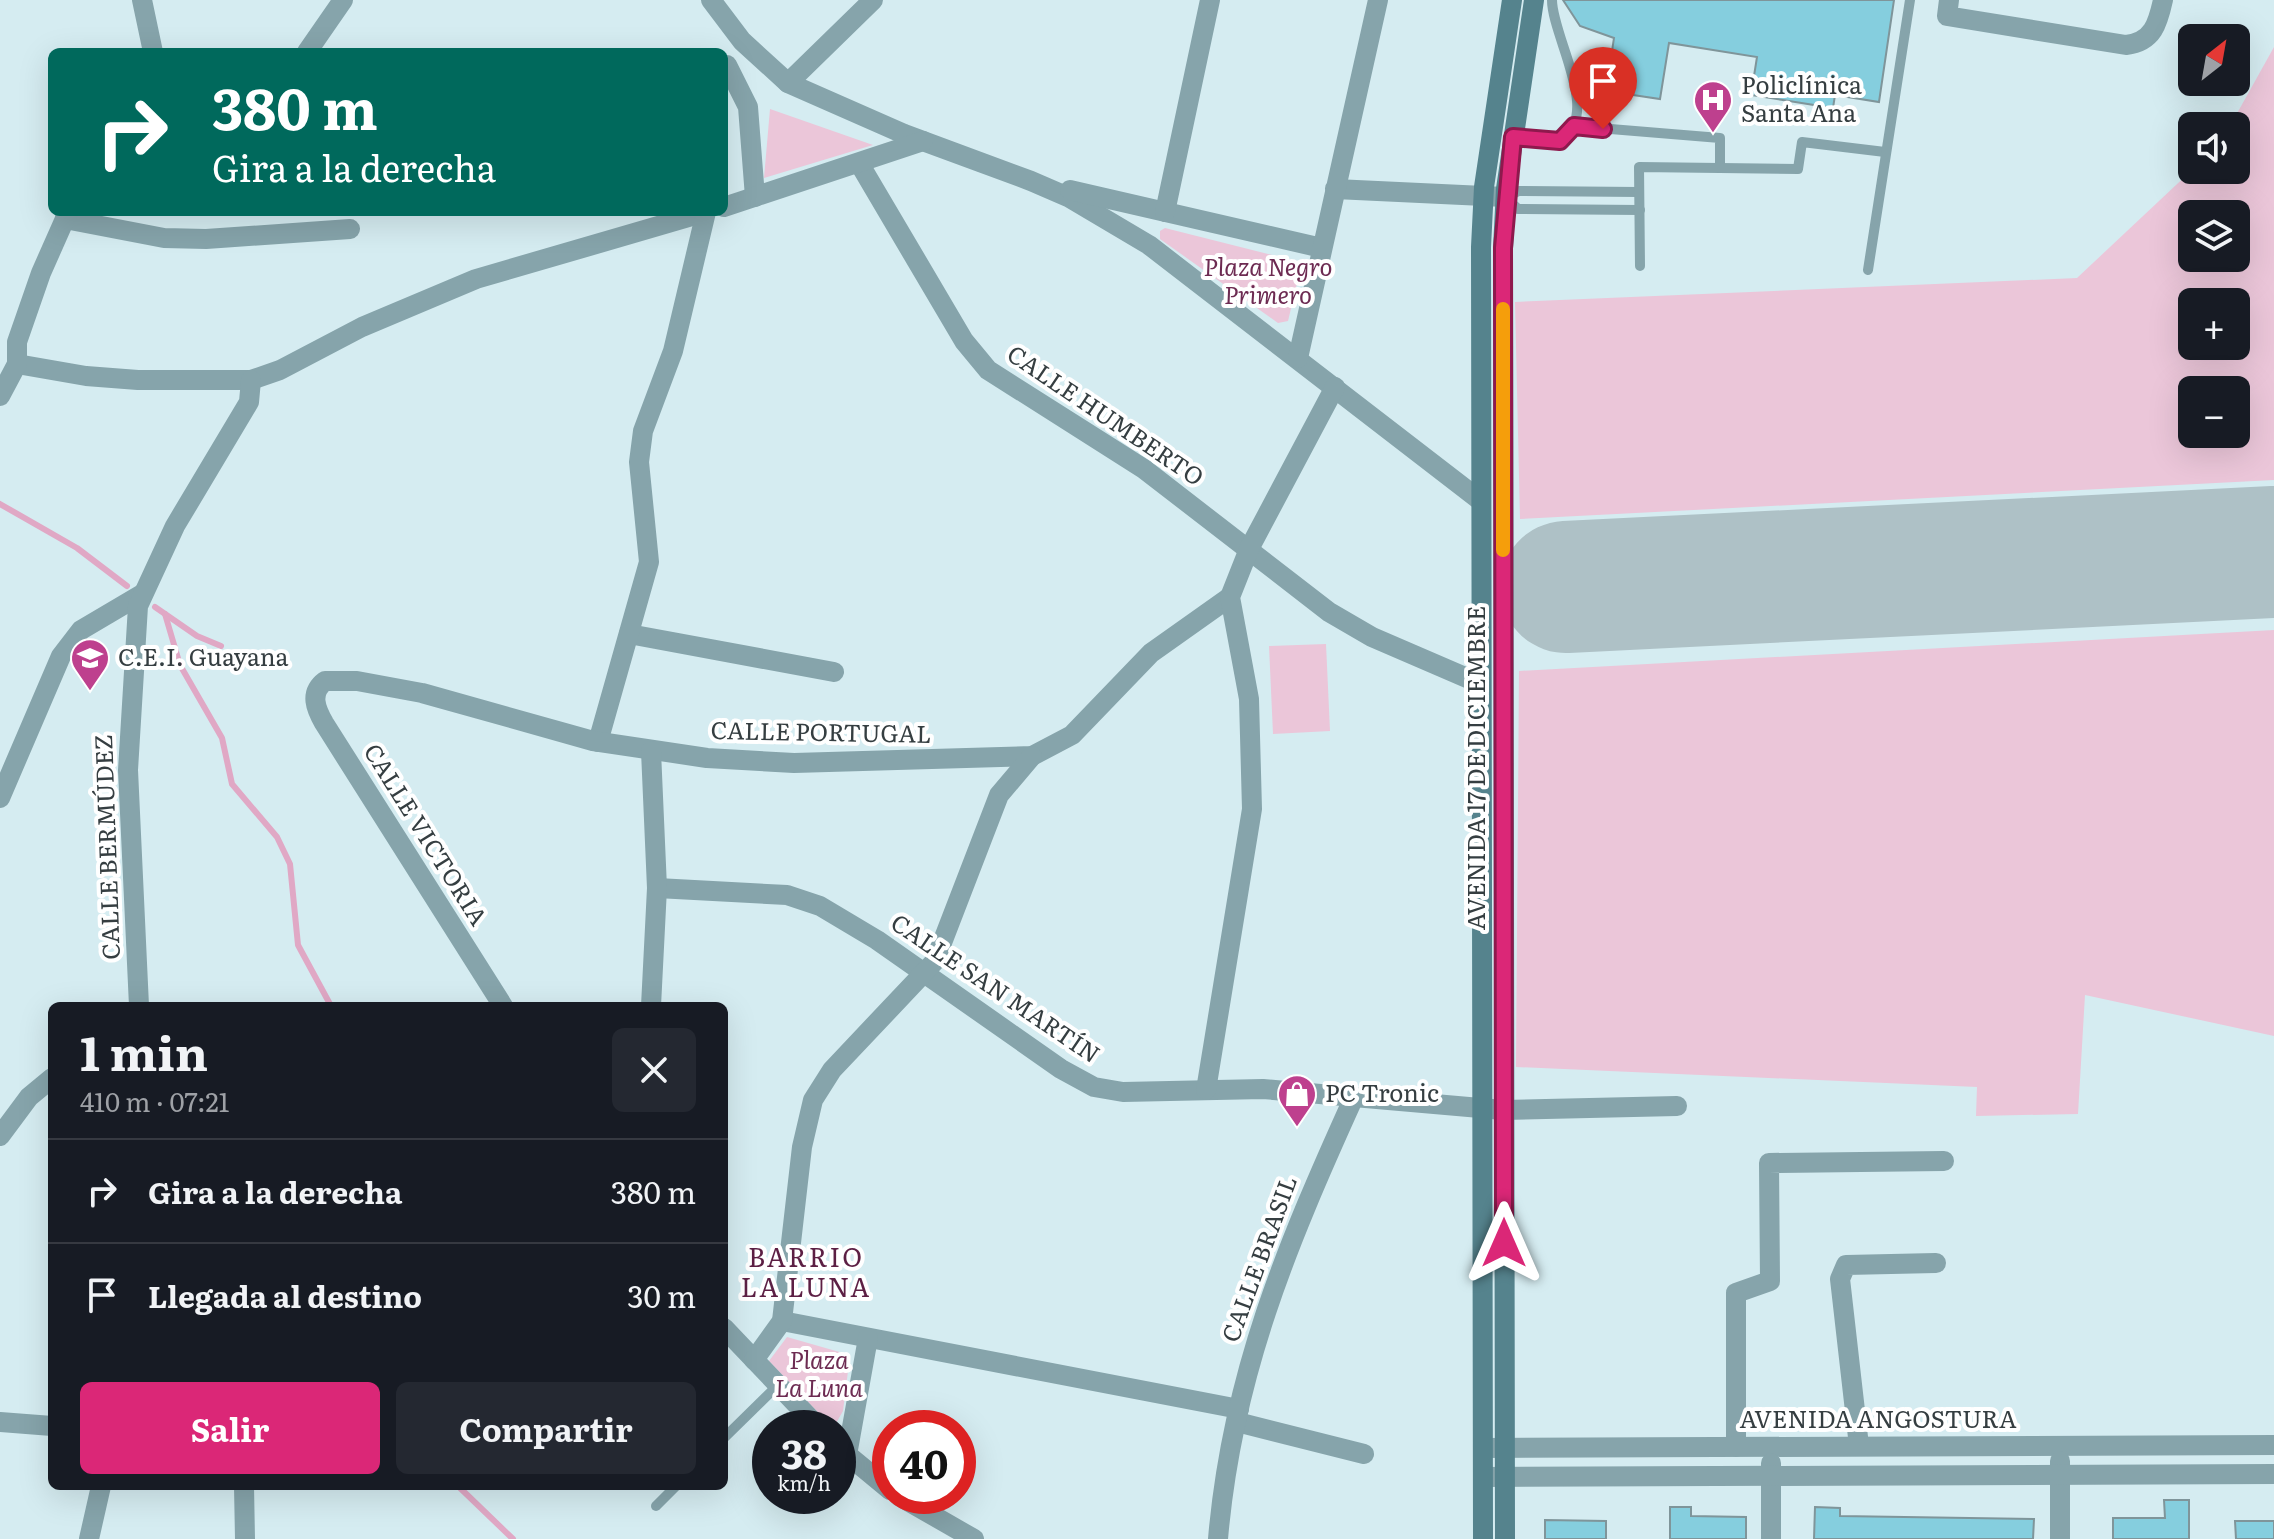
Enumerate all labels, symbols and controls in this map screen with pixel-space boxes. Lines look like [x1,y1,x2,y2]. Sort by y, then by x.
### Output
north arrow [2178,24,2250,96]
map controls [2178,24,2250,448]
pin [1569,47,1637,129]
icon: arrive [1581,59,1625,103]
text: 380 m [212,64,378,147]
place label: Policlínica Santa Ana [1741,66,1862,129]
hospital icon: Policlínica Santa Ana [1692,79,1734,134]
icon: right [80,80,184,184]
button: sound [2178,112,2250,184]
text: Gira a la derecha [212,140,496,193]
button: layers [2178,200,2250,272]
park label: Plaza Negro Primero [1204,248,1332,311]
button: + [2178,288,2250,360]
street label: CALLE HUMBERTO [1001,335,1212,493]
button: − [2178,376,2250,448]
street label: AVENIDA 17 DE DICIEMBRE [1457,606,1492,930]
school or university icon: C.E.I. Guayana [69,637,111,692]
place label: C.E.I. Guayana [118,638,289,673]
street label: CALLE PORTUGAL [710,711,932,750]
street label: CALLE BERMÚDEZ [84,734,127,960]
street label: CALLE VICTORIA [357,736,497,932]
street label: CALLE SAN MARTÍN [885,904,1108,1070]
text: 1 min [80,1015,208,1086]
button: close [612,1028,696,1112]
shop icon: PC Tronic [1276,1073,1318,1128]
place label: PC Tronic [1325,1074,1439,1109]
text: 410 m · 07:21 [80,1081,229,1120]
icon: right [80,1169,124,1213]
text: Gira a la derecha [148,1169,402,1213]
text: 380 m [611,1169,696,1213]
street label: CALLE BRASIL [1211,1170,1304,1346]
position arrow [1462,1201,1546,1285]
district label: BARRIO LA LUNA [741,1236,871,1305]
icon: arrive [80,1273,124,1317]
text: Llegada al destino [148,1273,422,1317]
text: 30 m [627,1273,696,1317]
park label: Plaza La Luna [775,1341,863,1404]
button: Salir [80,1382,380,1474]
button: Compartir [396,1382,696,1474]
street label: AVENIDA ANGOSTURA [1739,1400,2017,1435]
speed limit sign: 40 [872,1410,976,1514]
text: 38 [781,1422,827,1481]
text: km/h [777,1467,831,1497]

